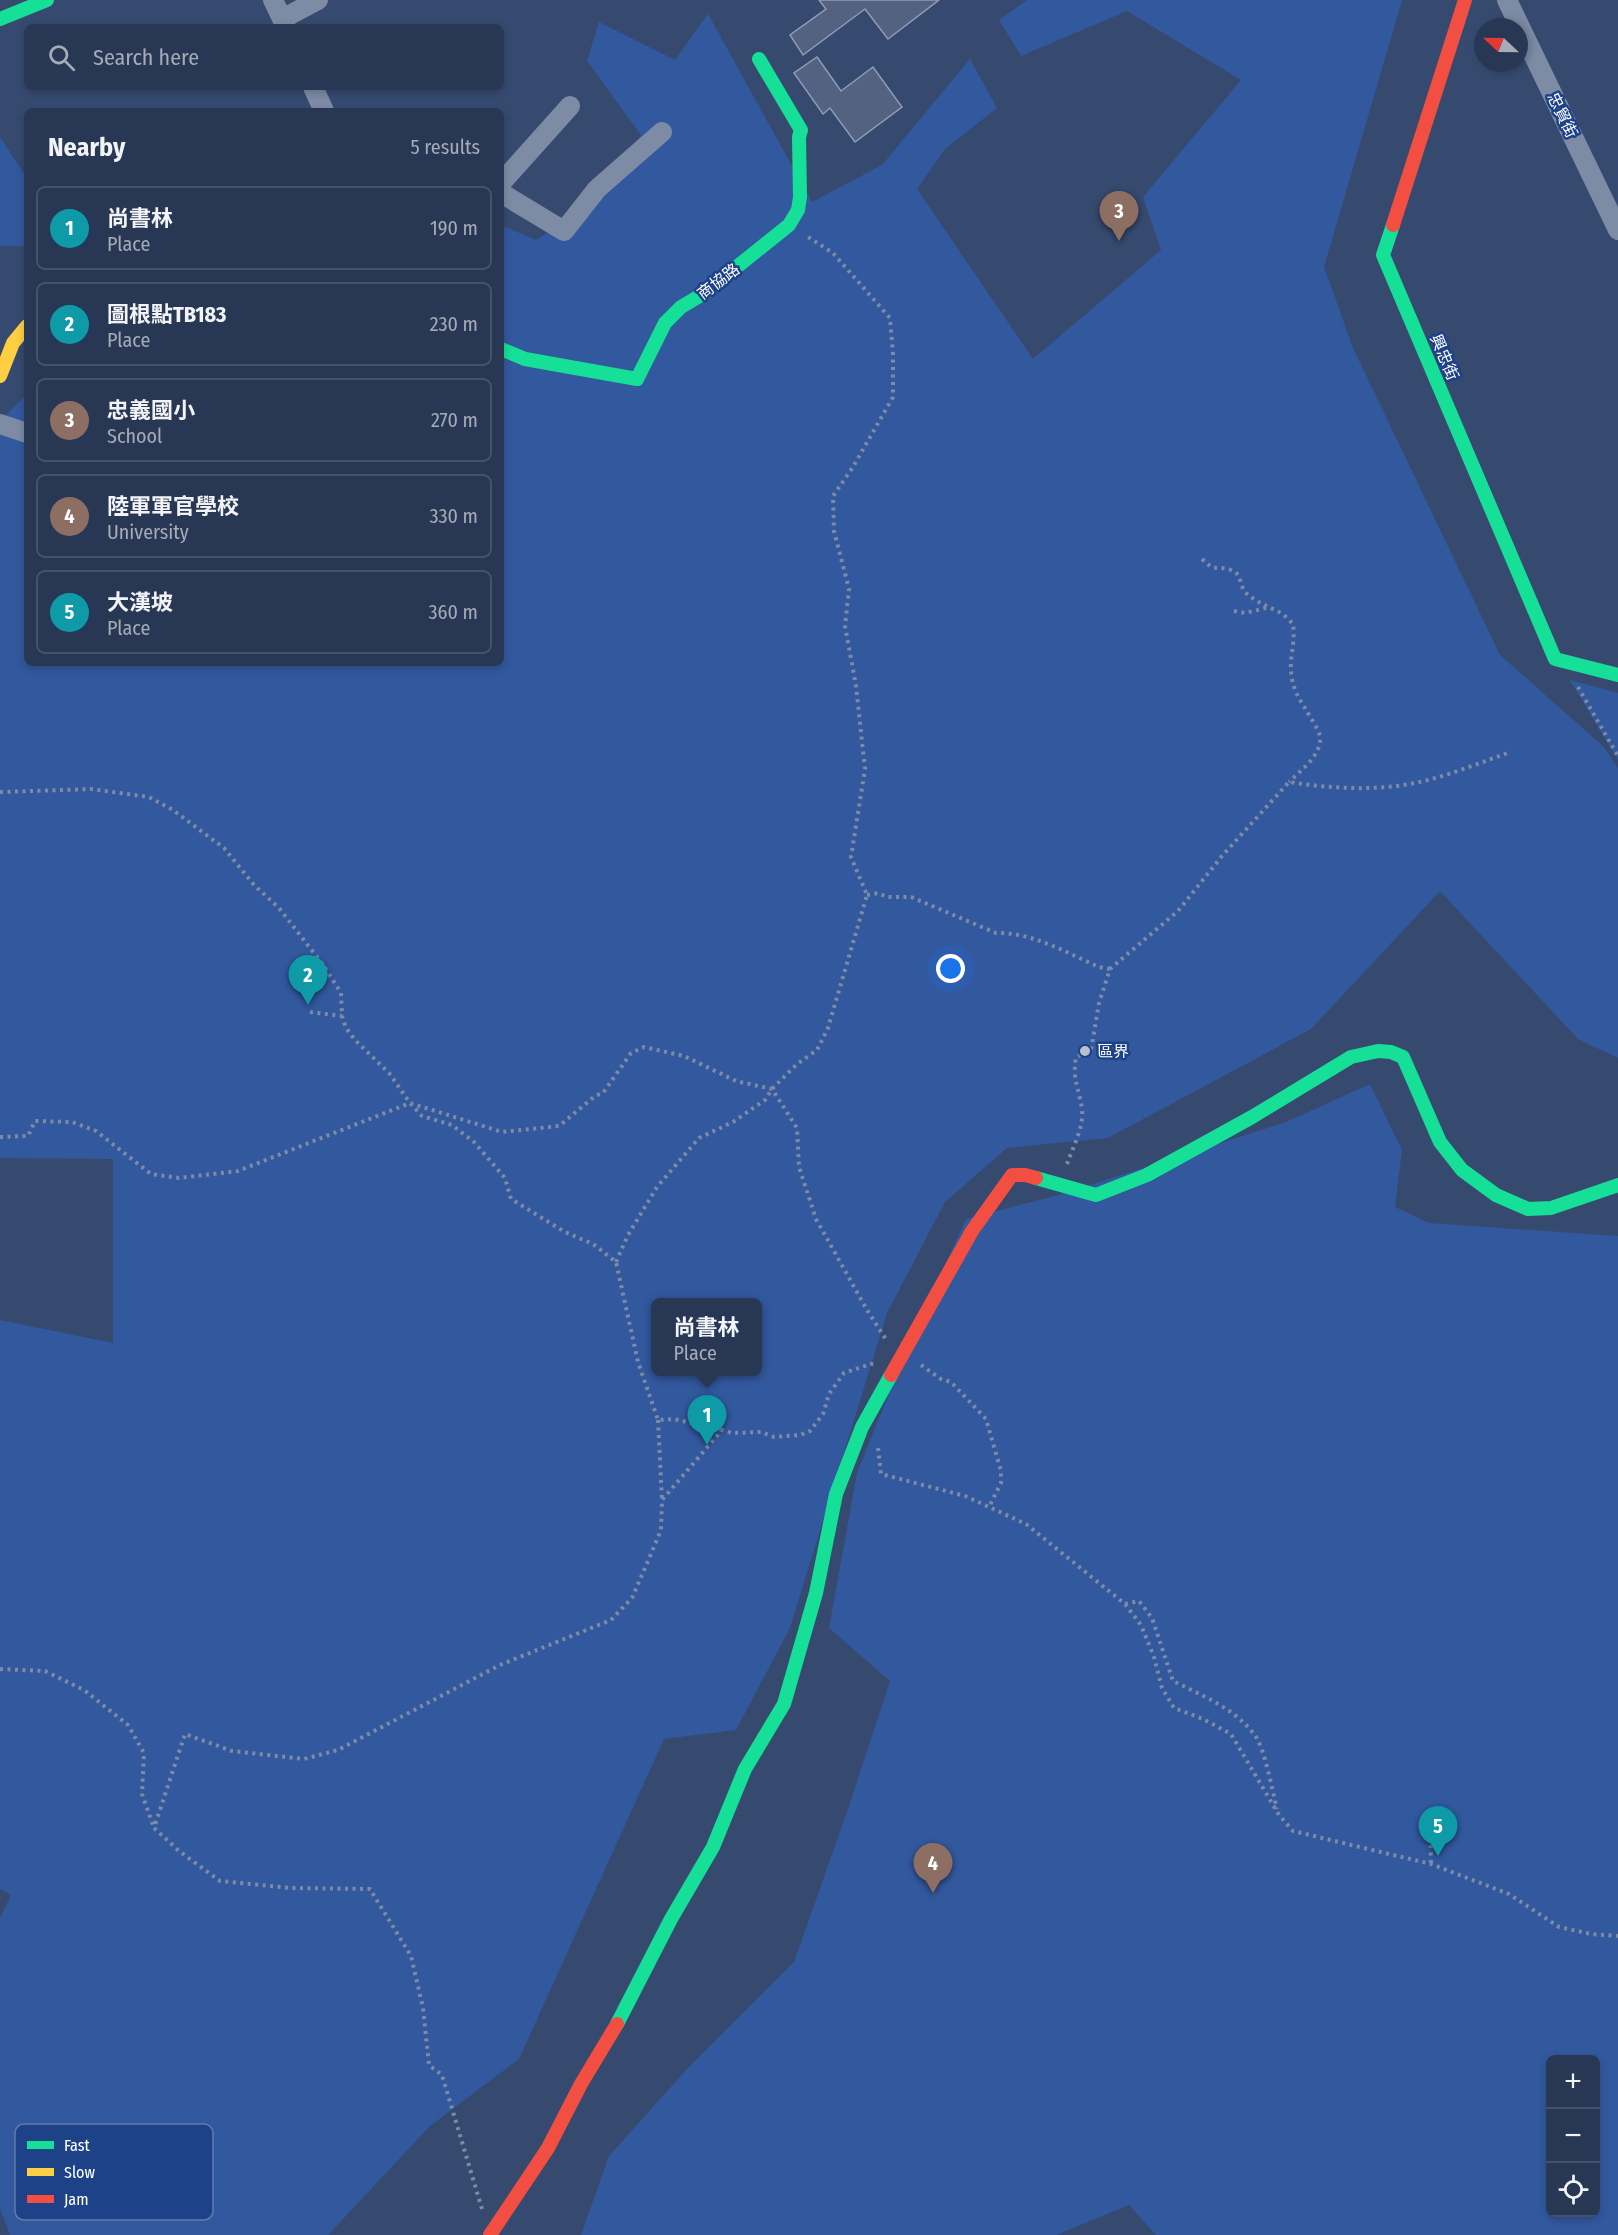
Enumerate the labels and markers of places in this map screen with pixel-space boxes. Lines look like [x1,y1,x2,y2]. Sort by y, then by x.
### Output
pin: 3 [1100,192,1138,241]
pin: 2 [288,956,328,1005]
place label: 區界 [1097,1042,1129,1061]
marker: 區界 [1078,1044,1092,1058]
pin: 1 [688,1396,726,1445]
pin: 5 [1418,1806,1458,1856]
pin: 4 [914,1844,952,1893]

